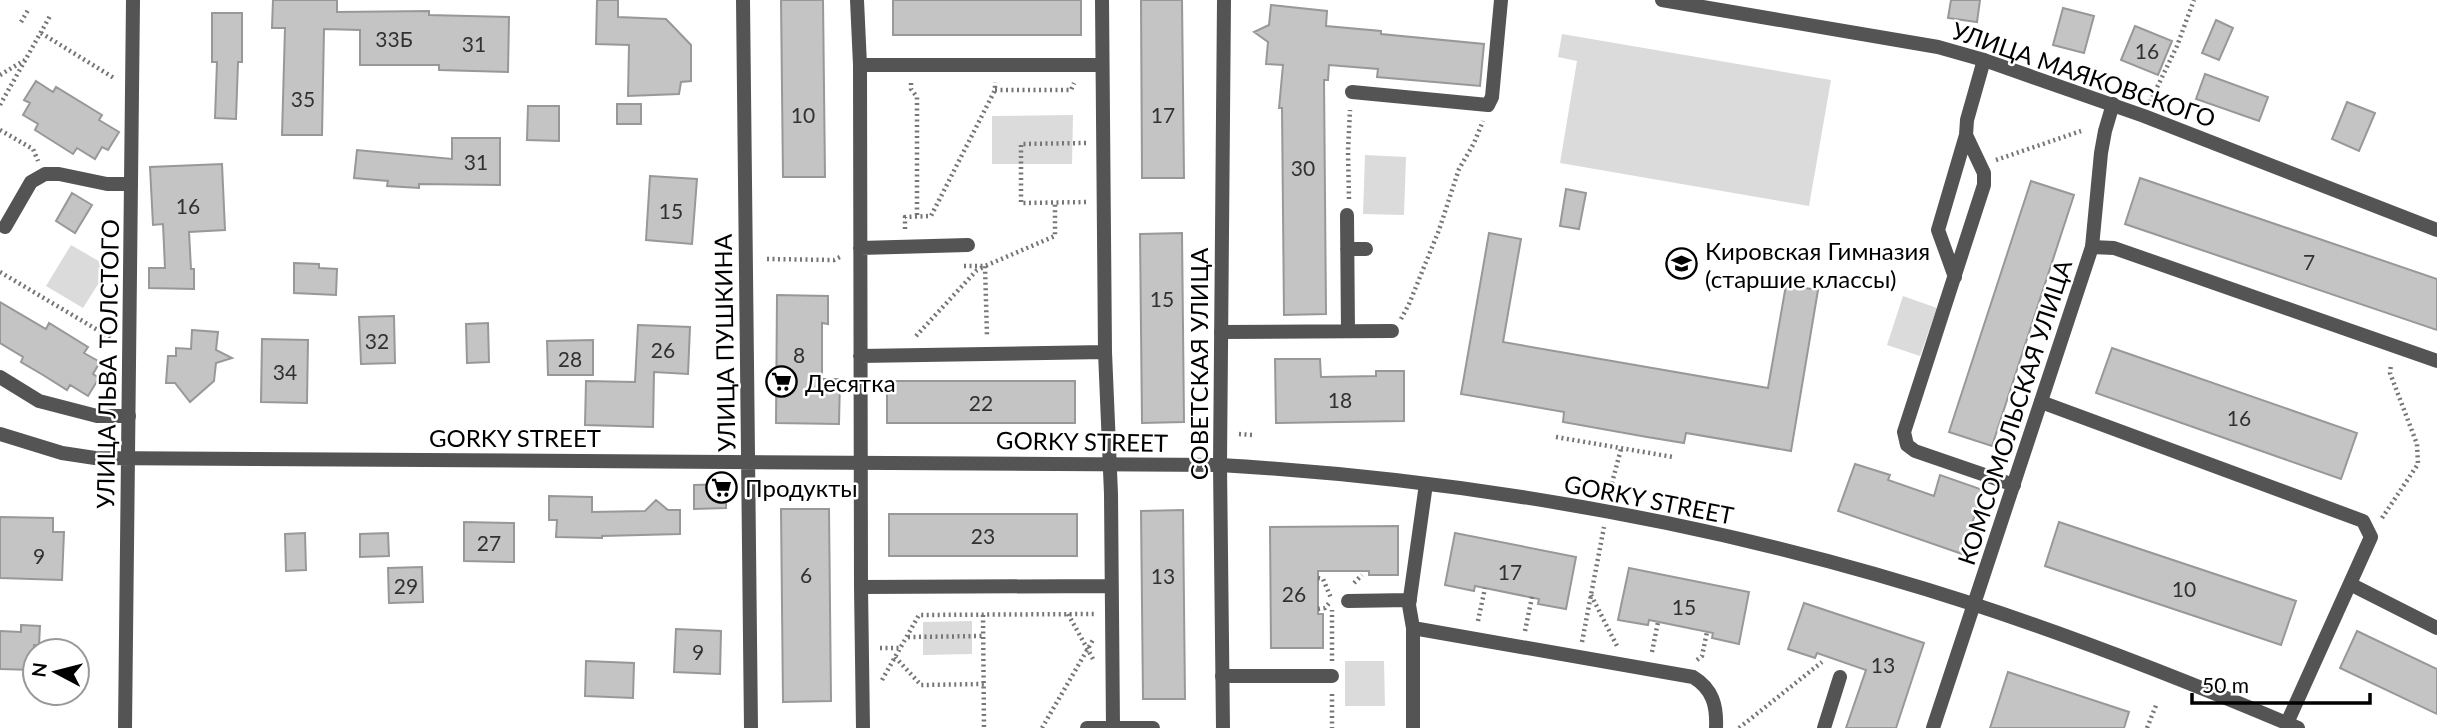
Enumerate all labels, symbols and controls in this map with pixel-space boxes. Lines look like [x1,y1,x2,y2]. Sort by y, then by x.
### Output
street label: УЛИЦА МАЯКОВСКОГО [1948,15,2220,133]
house number: 33Б [375,26,413,51]
house number: 31 [462,31,486,56]
house number: 16 [2135,38,2159,63]
house number: 35 [291,86,315,111]
house number: 10 [791,102,815,127]
house number: 17 [1151,102,1175,127]
house number: 31 [464,149,488,174]
house number: 30 [1291,155,1315,180]
house number: 16 [176,193,200,218]
house number: 15 [659,198,683,223]
street label: УЛИЦА ЛЬВА ТОЛСТОГО [90,219,124,509]
street label: УЛИЦА ПУШКИНА [708,233,740,452]
place label: Кировская Гимназия (старшие классы) [1705,236,1930,293]
street label: СОВЕТСКАЯ УЛИЦА [1184,247,1213,480]
school or university icon: Кировская Гимназия (старшие классы) [1665,247,1699,281]
house number: 7 [2303,249,2315,274]
street label: КОМСОМОЛЬСКАЯ УЛИЦА [1951,255,2077,568]
house number: 15 [1150,286,1174,311]
house number: 32 [365,328,389,353]
house number: 26 [651,337,675,362]
house number: 8 [793,342,805,367]
house number: 28 [558,346,582,371]
house number: 34 [273,359,297,384]
supermarket icon: Десятка [765,365,799,399]
place label: Десятка [805,368,896,397]
house number: 18 [1328,387,1352,412]
house number: 22 [969,390,993,415]
house number: 16 [2227,405,2251,430]
street label: GORKY STREET [429,423,601,452]
street label: GORKY STREET [996,425,1168,457]
street label: GORKY STREET [1562,468,1736,530]
supermarket icon: Продукты [705,470,739,504]
place label: Продукты [745,473,858,502]
house number: 23 [971,523,995,548]
house number: 27 [477,530,501,555]
house number: 9 [33,543,45,568]
house number: 17 [1498,559,1522,584]
house number: 6 [800,562,812,587]
house number: 13 [1151,563,1175,588]
house number: 29 [394,573,418,598]
house number: 10 [2172,576,2196,601]
house number: 26 [1282,581,1306,606]
house number: 15 [1672,594,1696,619]
north arrow [21,637,91,707]
house number: 9 [692,639,704,664]
house number: 13 [1871,652,1895,677]
text: N [26,661,51,679]
scale bar [2192,662,2370,706]
text: 50 m [2202,672,2249,697]

